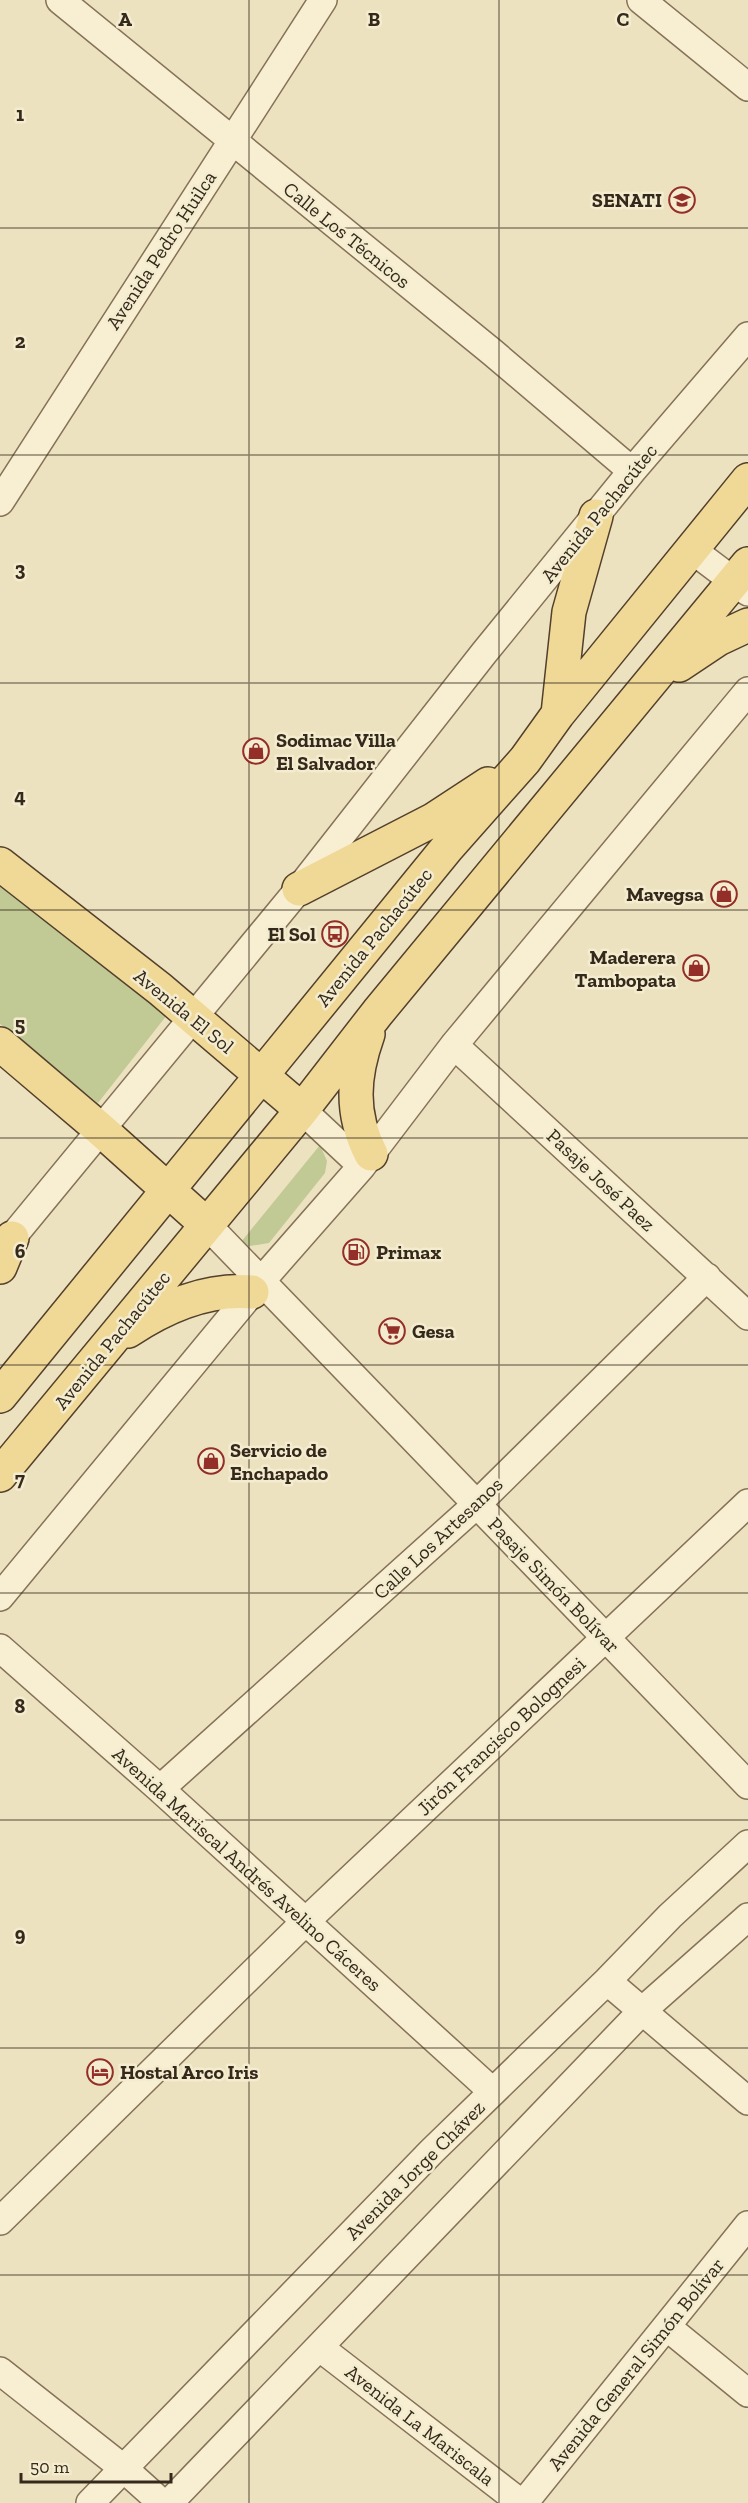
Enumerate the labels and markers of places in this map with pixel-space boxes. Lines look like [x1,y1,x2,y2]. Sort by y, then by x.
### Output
school or university icon: SENATI [667,185,697,215]
place label: SENATI [592,188,662,212]
place label: Sodimac Villa El Salvador [276,728,396,775]
shop icon: Sodimac Villa El Salvador [241,736,271,766]
shop icon: Mavegsa [709,879,739,909]
place label: Mavegsa [626,882,704,906]
bus stop icon: El Sol [320,919,350,949]
place label: El Sol [267,922,316,946]
place label: Maderera Tambopata [575,945,676,992]
shop icon: Maderera Tambopata [681,953,711,983]
fuel station icon: Primax [341,1237,371,1267]
place label: Primax [376,1240,441,1264]
supermarket icon: Gesa [377,1316,407,1346]
place label: Gesa [412,1319,455,1343]
place label: Servicio de Enchapado [230,1438,329,1485]
shop icon: Servicio de Enchapado [196,1446,226,1476]
hotel icon: Hostal Arco Iris [85,2057,115,2087]
place label: Hostal Arco Iris [120,2060,259,2084]

